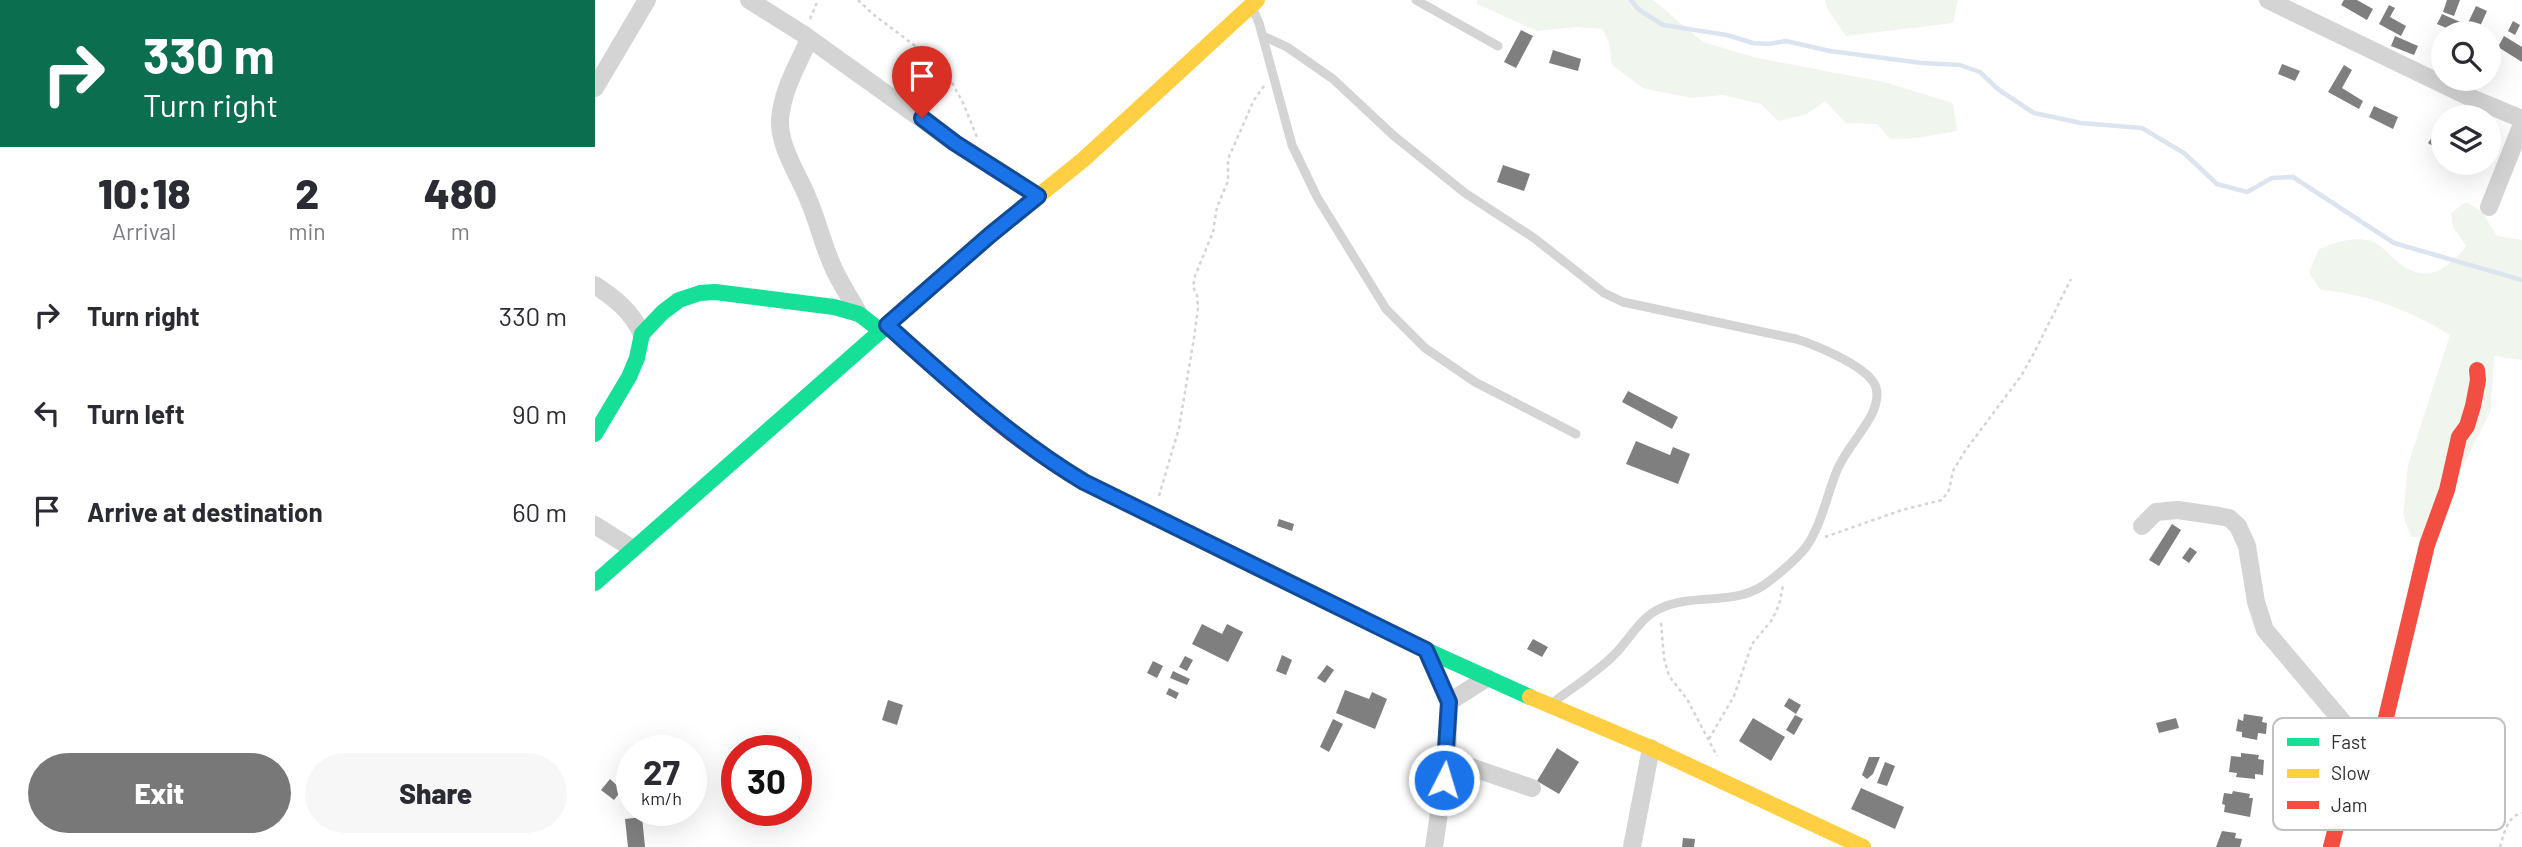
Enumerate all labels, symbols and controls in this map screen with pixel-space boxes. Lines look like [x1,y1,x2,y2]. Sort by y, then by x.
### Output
map controls [2431,21,2501,175]
button: search [2431,21,2501,91]
text: 330 m [143,25,275,84]
icon: right [28,28,119,119]
pin [892,46,952,118]
icon: arrive [903,57,941,95]
text: Turn right [143,85,278,123]
button: layers [2431,105,2501,175]
text: 10:18 [98,167,191,217]
text: 2 [295,167,319,217]
text: 480 [424,167,497,217]
text: Arrival [112,217,176,245]
text: min [288,217,326,245]
text: m [451,217,470,245]
icon: right [28,296,66,334]
text: Turn right [87,300,200,331]
text: 330 m [499,300,567,331]
icon: left [28,394,66,432]
text: Turn left [87,398,185,429]
text: 90 m [512,398,567,429]
icon: arrive [28,492,66,530]
text: Arrive at destination [87,496,323,527]
text: 60 m [512,496,567,527]
legend [2273,718,2505,830]
text: Fast [2331,730,2367,753]
speed limit sign: 30 [721,735,812,826]
position arrow [1407,743,1481,817]
text: 27 [643,750,680,792]
button: Exit [28,753,291,833]
button: Share [305,753,567,833]
text: Slow [2331,761,2370,784]
text: km/h [641,787,682,809]
text: Jam [2331,793,2367,816]

